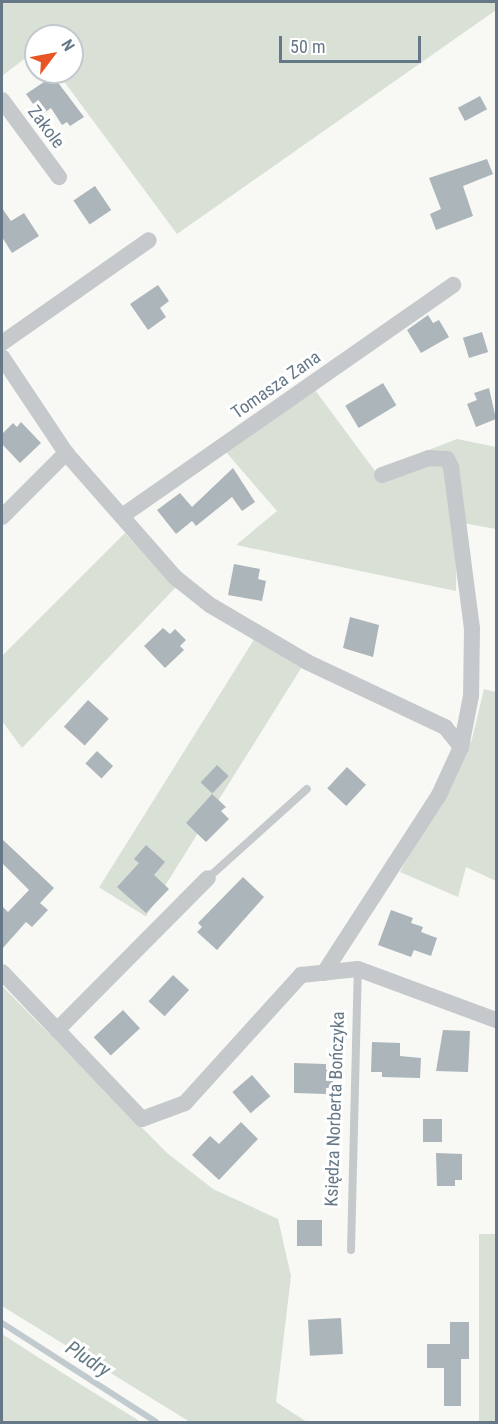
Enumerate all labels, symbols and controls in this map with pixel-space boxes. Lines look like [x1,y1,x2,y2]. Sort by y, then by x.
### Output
north arrow [24,24,84,84]
scale bar [282,24,424,62]
text: N [57,36,79,54]
text: 50 m [290,36,325,57]
street label: Zakole [23,101,69,153]
street label: Tomasza Zana [227,346,325,424]
street label: Księdza Norberta Bończyka [321,1011,349,1207]
water label: Pludry [61,1336,115,1382]

